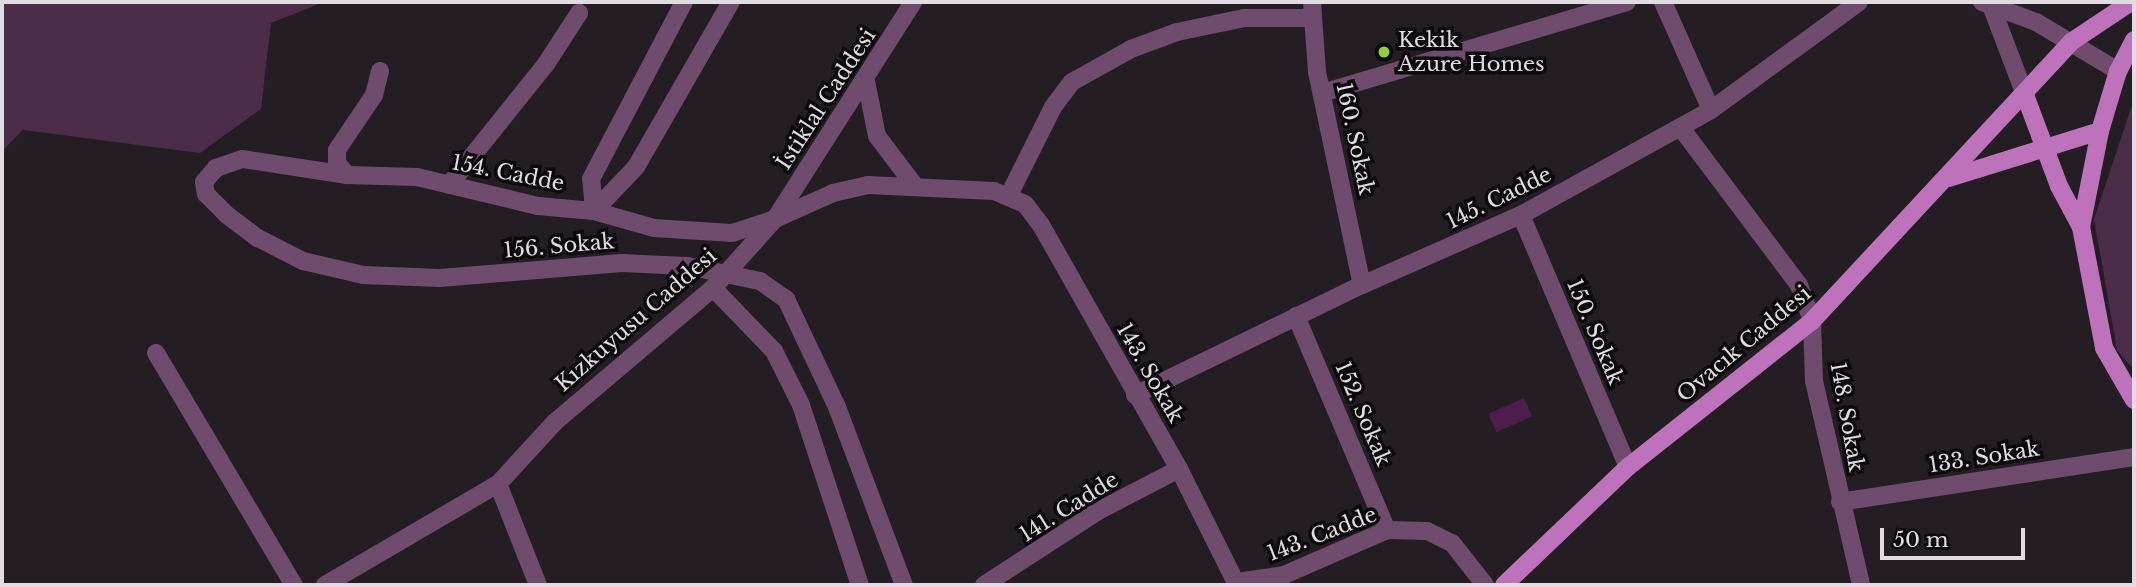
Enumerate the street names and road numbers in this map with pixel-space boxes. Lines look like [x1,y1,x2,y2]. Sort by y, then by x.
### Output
street label: İstiklal Caddesi [771,24,881,174]
street label: 160. Sokak [1331,81,1379,197]
street label: 154. Cadde [450,150,566,196]
street label: 145. Cadde [1442,162,1556,234]
street label: 156. Sokak [503,229,615,263]
street label: Kızkuyusu Caddesi [550,243,722,397]
street label: 150. Sokak [1561,275,1629,389]
street label: Ovacık Caddesi [1672,281,1816,407]
street label: 143. Sokak [1111,319,1189,427]
street label: 152. Sokak [1330,358,1396,470]
street label: 148. Sokak [1825,360,1869,474]
street label: 133. Sokak [1927,436,2041,478]
street label: 141. Cadde [1015,467,1123,547]
street label: 143. Cadde [1264,502,1380,566]

